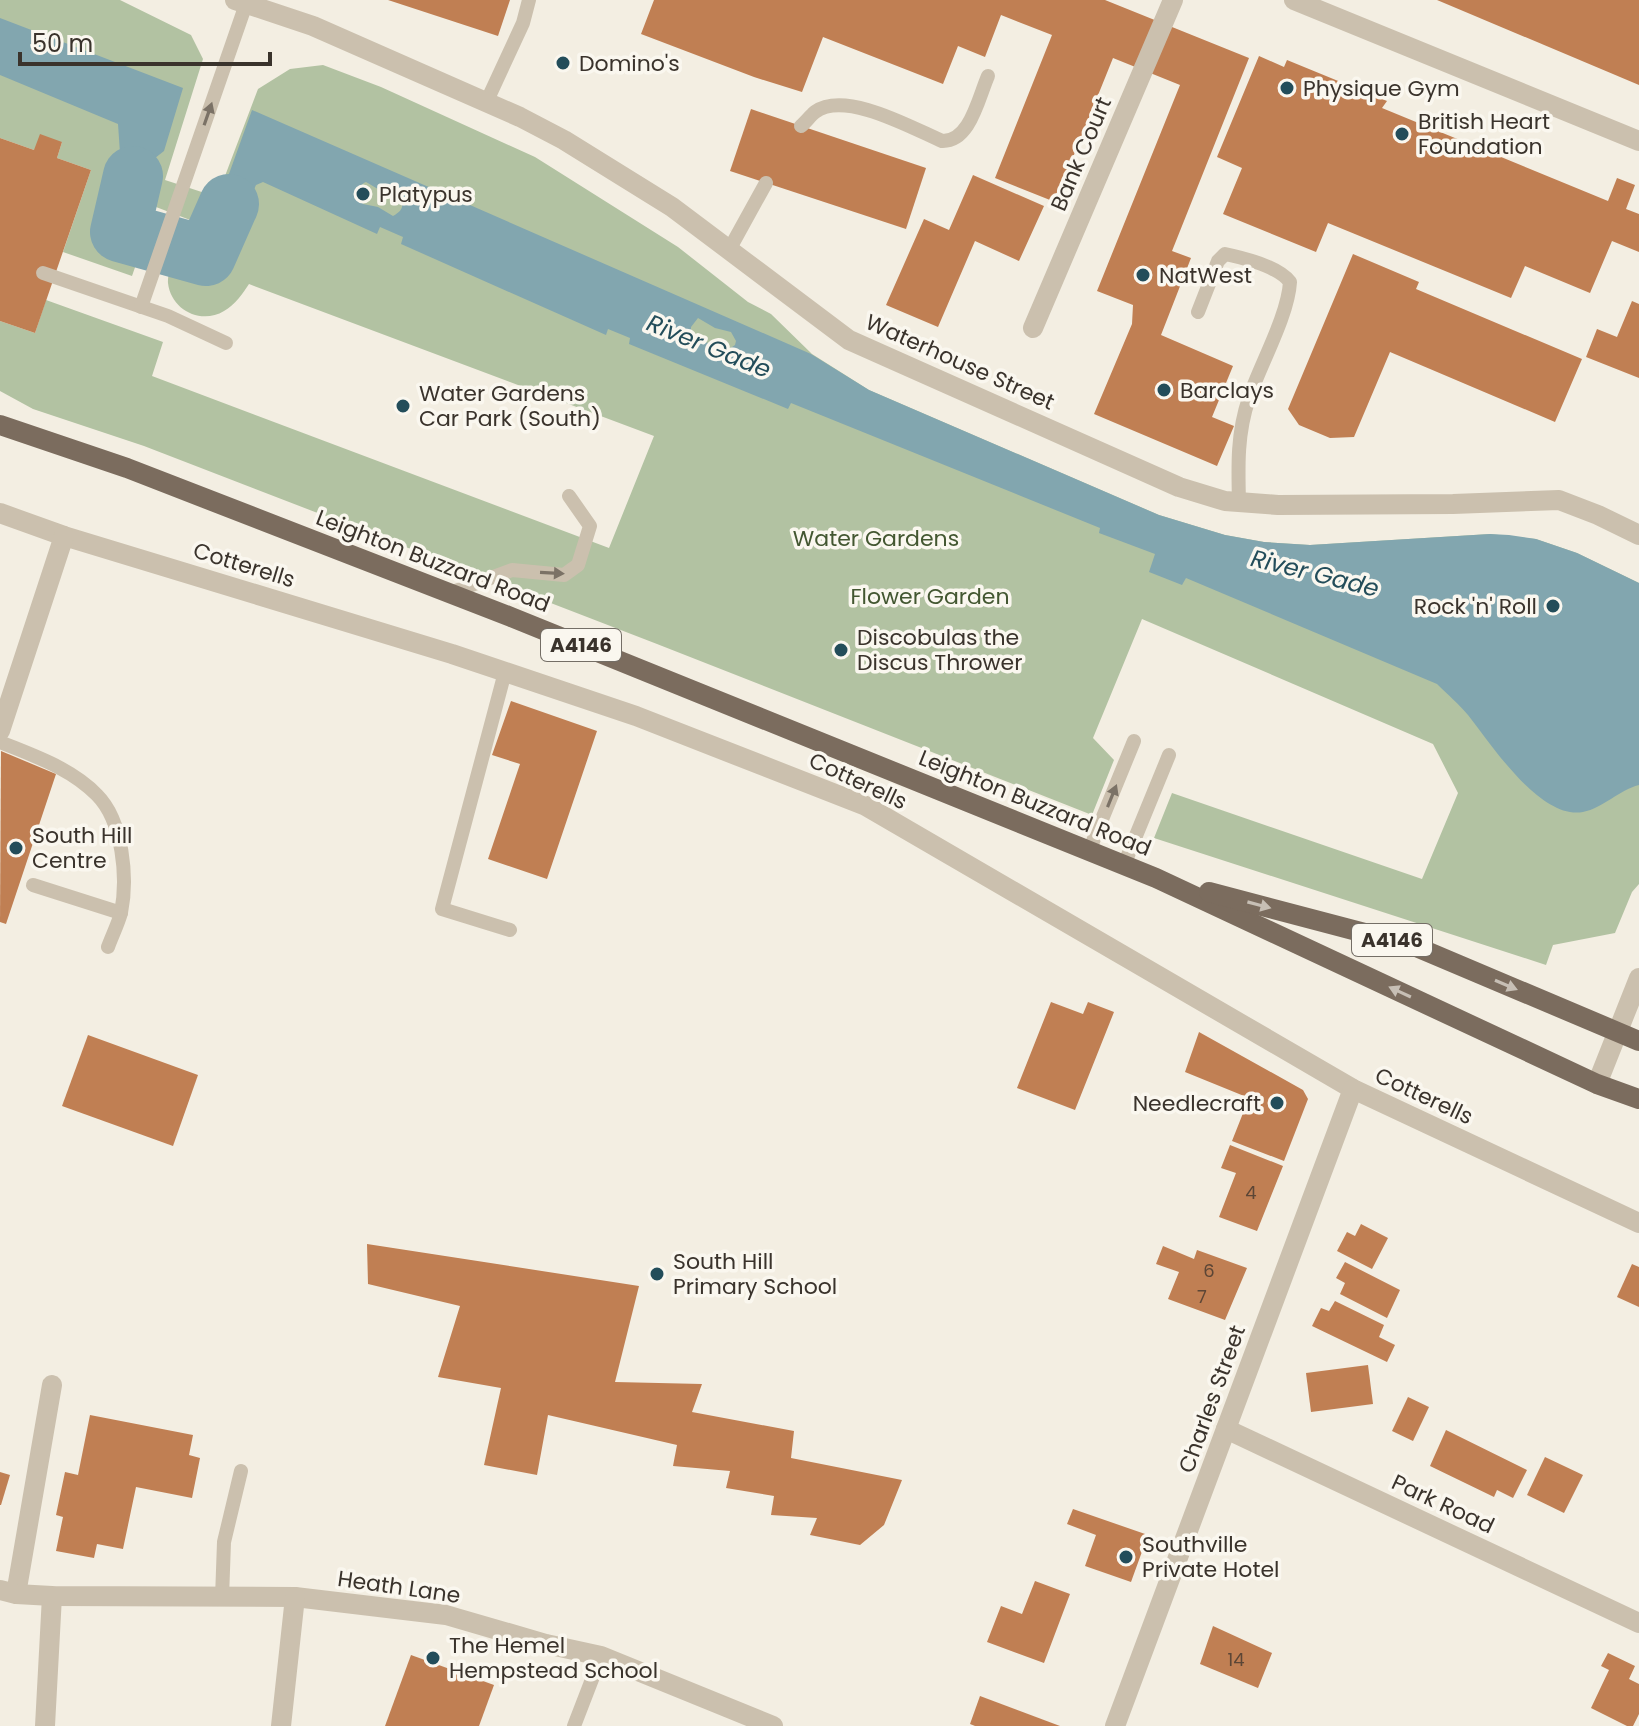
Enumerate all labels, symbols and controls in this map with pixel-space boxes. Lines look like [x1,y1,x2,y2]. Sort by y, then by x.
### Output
scale bar [20,16,270,66]
text: 50 m [32,27,93,60]
place label: Domino's [579,48,680,79]
marker: Domino's [554,54,572,72]
place label: Physique Gym [1303,73,1460,104]
marker: Physique Gym [1278,79,1296,97]
street label: Bank Court [1043,92,1119,216]
one-way arrow [203,102,215,126]
place label: British Heart Foundation [1418,106,1550,162]
marker: British Heart Foundation [1393,125,1411,143]
place label: Platypus [379,179,473,210]
marker: Platypus [354,185,372,203]
place label: NatWest [1159,260,1252,291]
marker: NatWest [1134,266,1152,284]
water label: River Gade [642,306,776,386]
street label: Waterhouse Street [861,306,1059,418]
place label: Barclays [1180,375,1274,406]
place label: Water Gardens Car Park (South) [419,378,601,434]
marker: Barclays [1155,381,1173,399]
marker: Water Gardens Car Park (South) [394,397,412,415]
street label: Leighton Buzzard Road [312,502,554,620]
park label: Water Gardens [793,523,959,554]
street label: Cotterells [189,535,299,595]
water label: River Gade [1247,541,1383,605]
one-way arrow [539,567,565,580]
park label: Flower Garden [850,581,1010,612]
place label: Rock 'n' Roll [1414,591,1537,622]
marker: Rock 'n' Roll [1544,597,1562,615]
place label: Discobulas the Discus Thrower [857,622,1022,678]
road number: A4146 [541,629,621,661]
marker: Discobulas the Discus Thrower [832,641,850,659]
street label: Leighton Buzzard Road [914,742,1156,864]
street label: Cotterells [804,745,912,817]
one-way arrow [1105,784,1118,808]
place label: South Hill Centre [32,820,133,876]
marker: South Hill Centre [7,839,25,857]
one-way arrow [1246,900,1271,912]
road number: A4146 [1352,924,1432,956]
one-way arrow [1494,979,1518,992]
one-way arrow [1388,985,1411,999]
street label: Cotterells [1370,1060,1478,1132]
place label: Needlecraft [1133,1088,1261,1119]
marker: Needlecraft [1268,1094,1286,1112]
house number: 4 [1245,1180,1257,1205]
place label: South Hill Primary School [673,1246,837,1302]
house number: 6 [1203,1258,1215,1283]
marker: South Hill Primary School [648,1265,666,1283]
house number: 7 [1197,1284,1207,1309]
street label: Charles Street [1171,1321,1253,1477]
street label: Park Road [1386,1467,1500,1541]
place label: Southville Private Hotel [1142,1529,1279,1585]
marker: Southville Private Hotel [1117,1548,1135,1566]
street label: Heath Lane [336,1563,462,1611]
place label: The Hemel Hempstead School [449,1630,658,1686]
house number: 14 [1227,1647,1245,1672]
marker: The Hemel Hempstead School [424,1649,442,1667]

